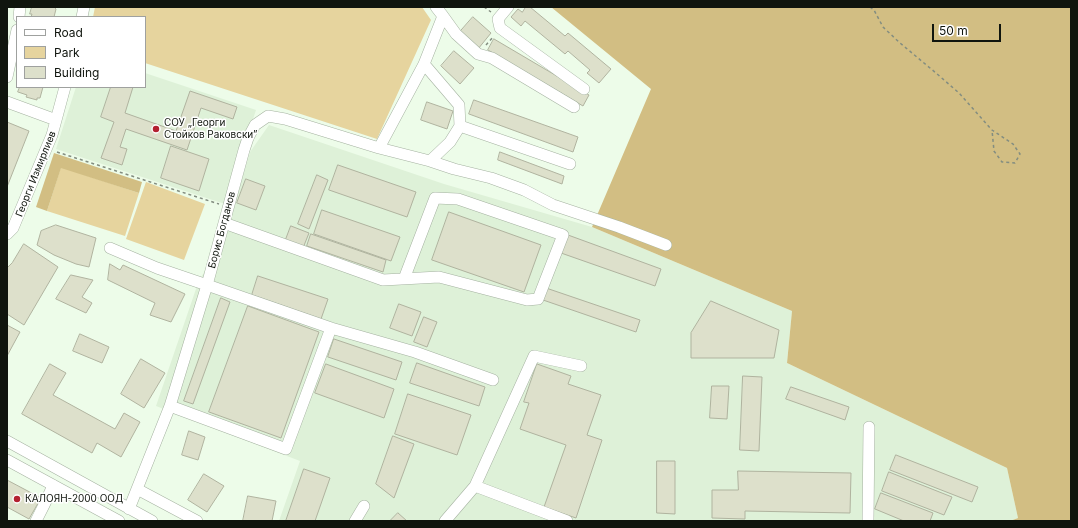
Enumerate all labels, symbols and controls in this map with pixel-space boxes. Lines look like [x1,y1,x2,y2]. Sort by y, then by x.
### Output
legend [16,16,146,88]
scale bar [934,16,1003,42]
text: 50 m [939,23,968,38]
text: Road [54,25,83,40]
text: Park [54,45,80,60]
text: Building [54,65,99,80]
place label: СОУ „Георги Стойков Раковски” [164,117,257,140]
marker: СОУ „Георги Стойков Раковски” [151,124,161,134]
street label: Георги Измирлиев [13,129,59,219]
street label: Борис Богданов [206,190,238,270]
place label: КАЛОЯН-2000 ООД [25,493,123,505]
marker: КАЛОЯН-2000 ООД [12,494,22,504]

